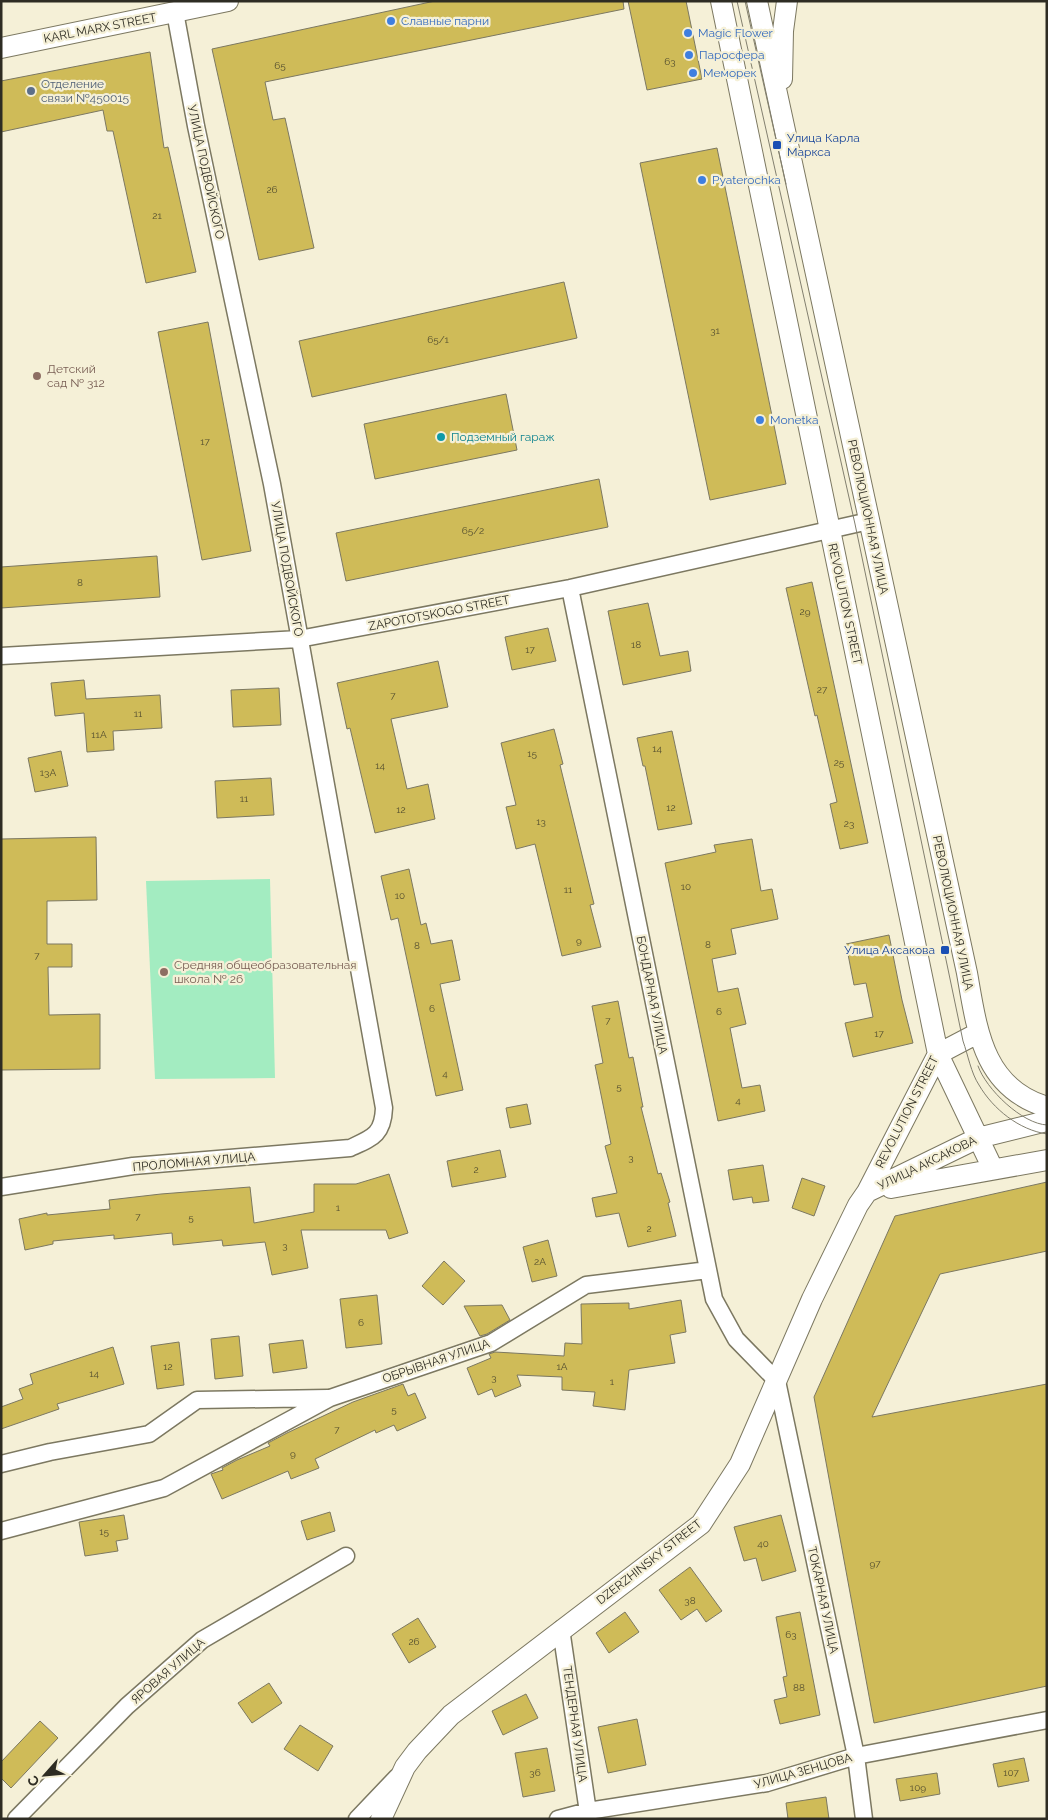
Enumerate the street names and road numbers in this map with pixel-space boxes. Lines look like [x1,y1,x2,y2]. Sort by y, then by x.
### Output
street label: KARL MARX STREET [42,10,158,46]
street label: УЛИЦА ПОДВОЙСКОГО [185,103,227,241]
street label: РЕВОЛЮЦИОННАЯ УЛИЦА [845,438,891,596]
street label: УЛИЦА ПОДВОЙСКОГО [268,500,306,638]
street label: REVOLUTION STREET [825,542,865,667]
street label: ZAPOTOTSKOGO STREET [367,592,511,634]
street label: РЕВОЛЮЦИОННАЯ УЛИЦА [930,834,976,992]
street label: БОНДАРНАЯ УЛИЦА [634,935,670,1055]
street label: REVOLUTION STREET [873,1053,942,1170]
street label: УЛИЦА АКСАКОВА [875,1133,979,1193]
street label: ПРОЛОМНАЯ УЛИЦА [132,1150,256,1174]
street label: ОБРЫВНАЯ УЛИЦА [381,1336,491,1386]
street label: DZERZHINSKY STREET [594,1516,705,1607]
street label: ТОКАРНАЯ УЛИЦА [805,1545,841,1655]
street label: ЯРОВАЯ УЛИЦА [128,1635,208,1707]
street label: ТЕНДЕРНАЯ УЛИЦА [560,1665,590,1783]
street label: УЛИЦА ЗЕНЦОВА [752,1750,854,1792]

